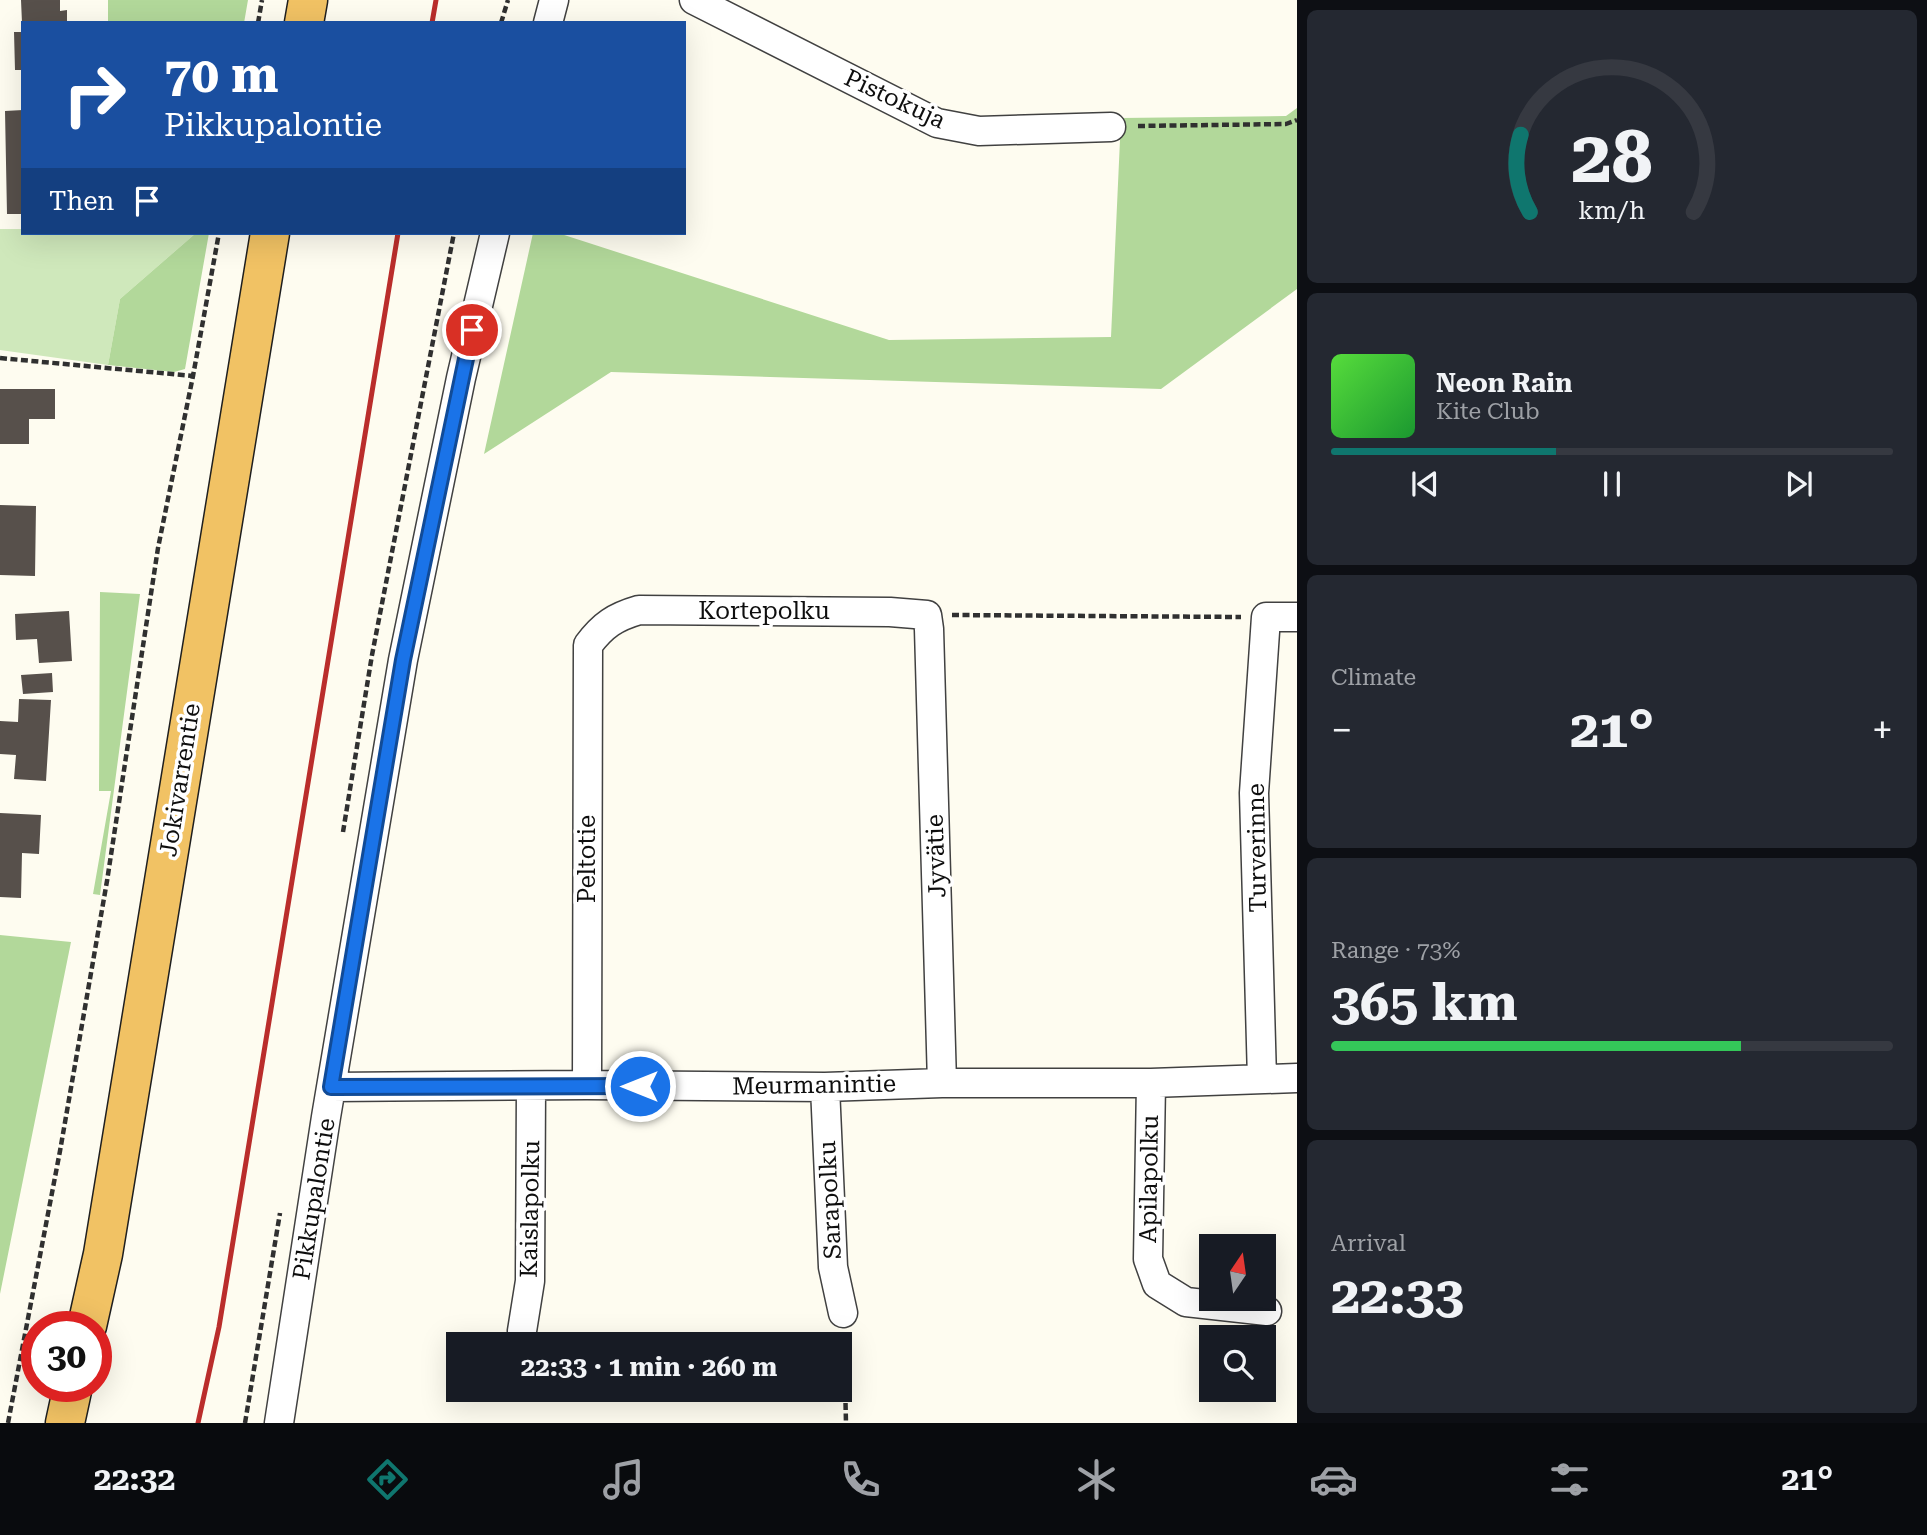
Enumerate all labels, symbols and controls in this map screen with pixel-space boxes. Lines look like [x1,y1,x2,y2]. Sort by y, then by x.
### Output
text: 70 m [164,47,279,104]
icon: right [49,49,140,140]
street label: Pistokuja [840,63,950,135]
text: Pikkupalontie [164,106,382,144]
text: 28 [1571,116,1653,201]
icon: arrive [128,182,166,220]
text: Then [49,186,114,216]
text: km/h [1579,196,1645,225]
pin [442,300,502,360]
icon: arrive [453,311,491,349]
text: Neon Rain [1436,368,1572,398]
text: Kite Club [1436,398,1540,425]
icon: previous [1406,465,1444,503]
icon: pause [1593,465,1631,503]
icon: next [1780,465,1818,503]
street label: Kortepolku [698,597,830,625]
text: Climate [1331,664,1416,691]
text: 21° [1570,699,1654,760]
street label: Jokivarrentie [154,701,206,859]
text: − [1331,708,1352,752]
text: + [1872,708,1893,752]
street label: Turverinne [1242,783,1272,913]
street label: Jyvätie [921,814,951,898]
street label: Peltotie [573,815,601,903]
text: Range · 73% [1331,937,1460,964]
text: 365 km [1331,972,1518,1033]
position arrow [603,1049,677,1123]
street label: Meurmanintie [732,1070,896,1100]
street label: Apilapolku [1134,1115,1164,1243]
street label: Pikkupalontie [287,1116,341,1282]
street label: Kaislapolku [515,1140,545,1278]
street label: Sarapolku [813,1140,847,1260]
text: Arrival [1331,1230,1406,1257]
north arrow [1199,1234,1276,1311]
map controls [1199,1234,1276,1402]
text: 22:33 [1331,1265,1464,1326]
speed limit sign: 30 [21,1311,112,1402]
button: search [1199,1325,1276,1402]
text: 22:33 · 1 min · 260 m [521,1352,777,1382]
icon: directions [363,1455,412,1504]
icon: music [599,1455,648,1504]
icon: phone [836,1455,885,1504]
icon: climate [1072,1455,1121,1504]
icon: car [1309,1455,1358,1504]
icon: filters [1545,1455,1594,1504]
text: 22:32 [94,1460,175,1498]
text: 21° [1781,1460,1833,1498]

